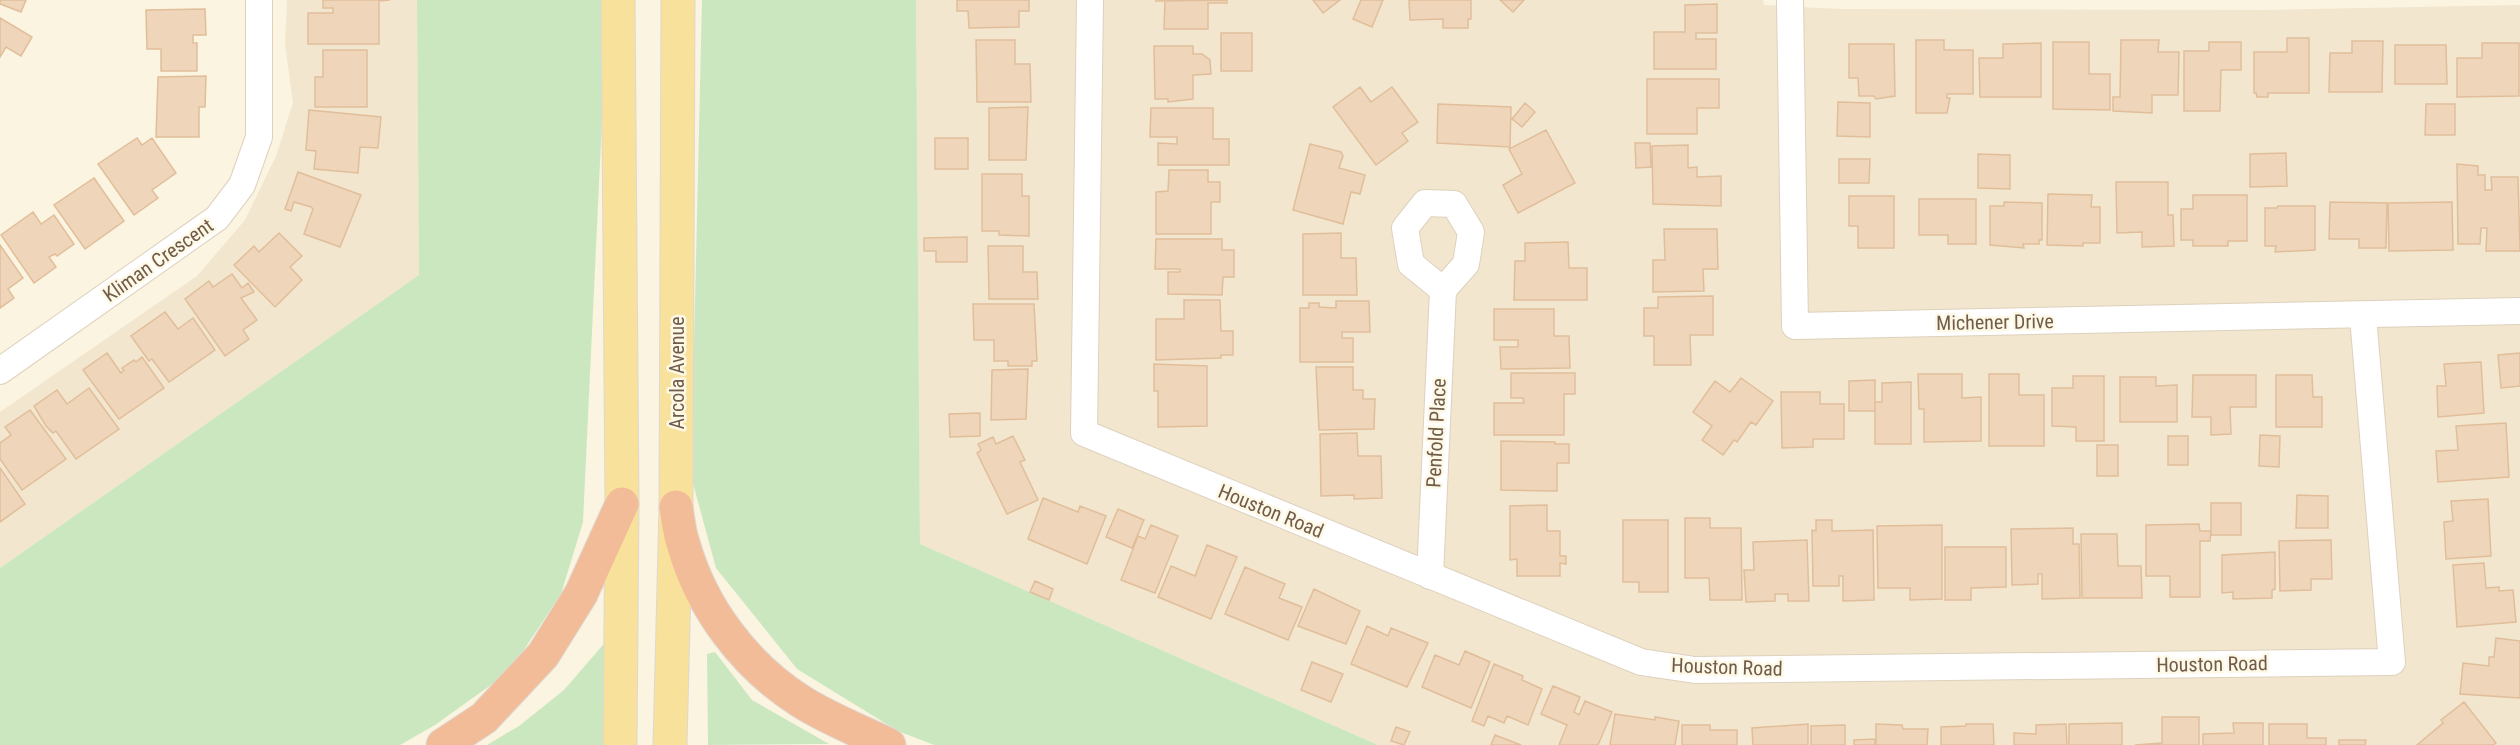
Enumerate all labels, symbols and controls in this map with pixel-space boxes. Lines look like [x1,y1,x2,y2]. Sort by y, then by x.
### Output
street label: Kliman Crescent [98,213,218,307]
street label: Michener Drive [1936,309,2054,335]
street label: Arcola Avenue [665,316,689,430]
street label: Penfold Place [1421,378,1451,488]
street label: Houston Road [1215,479,1327,543]
street label: Houston Road [2156,651,2268,677]
street label: Houston Road [1671,653,1783,681]

